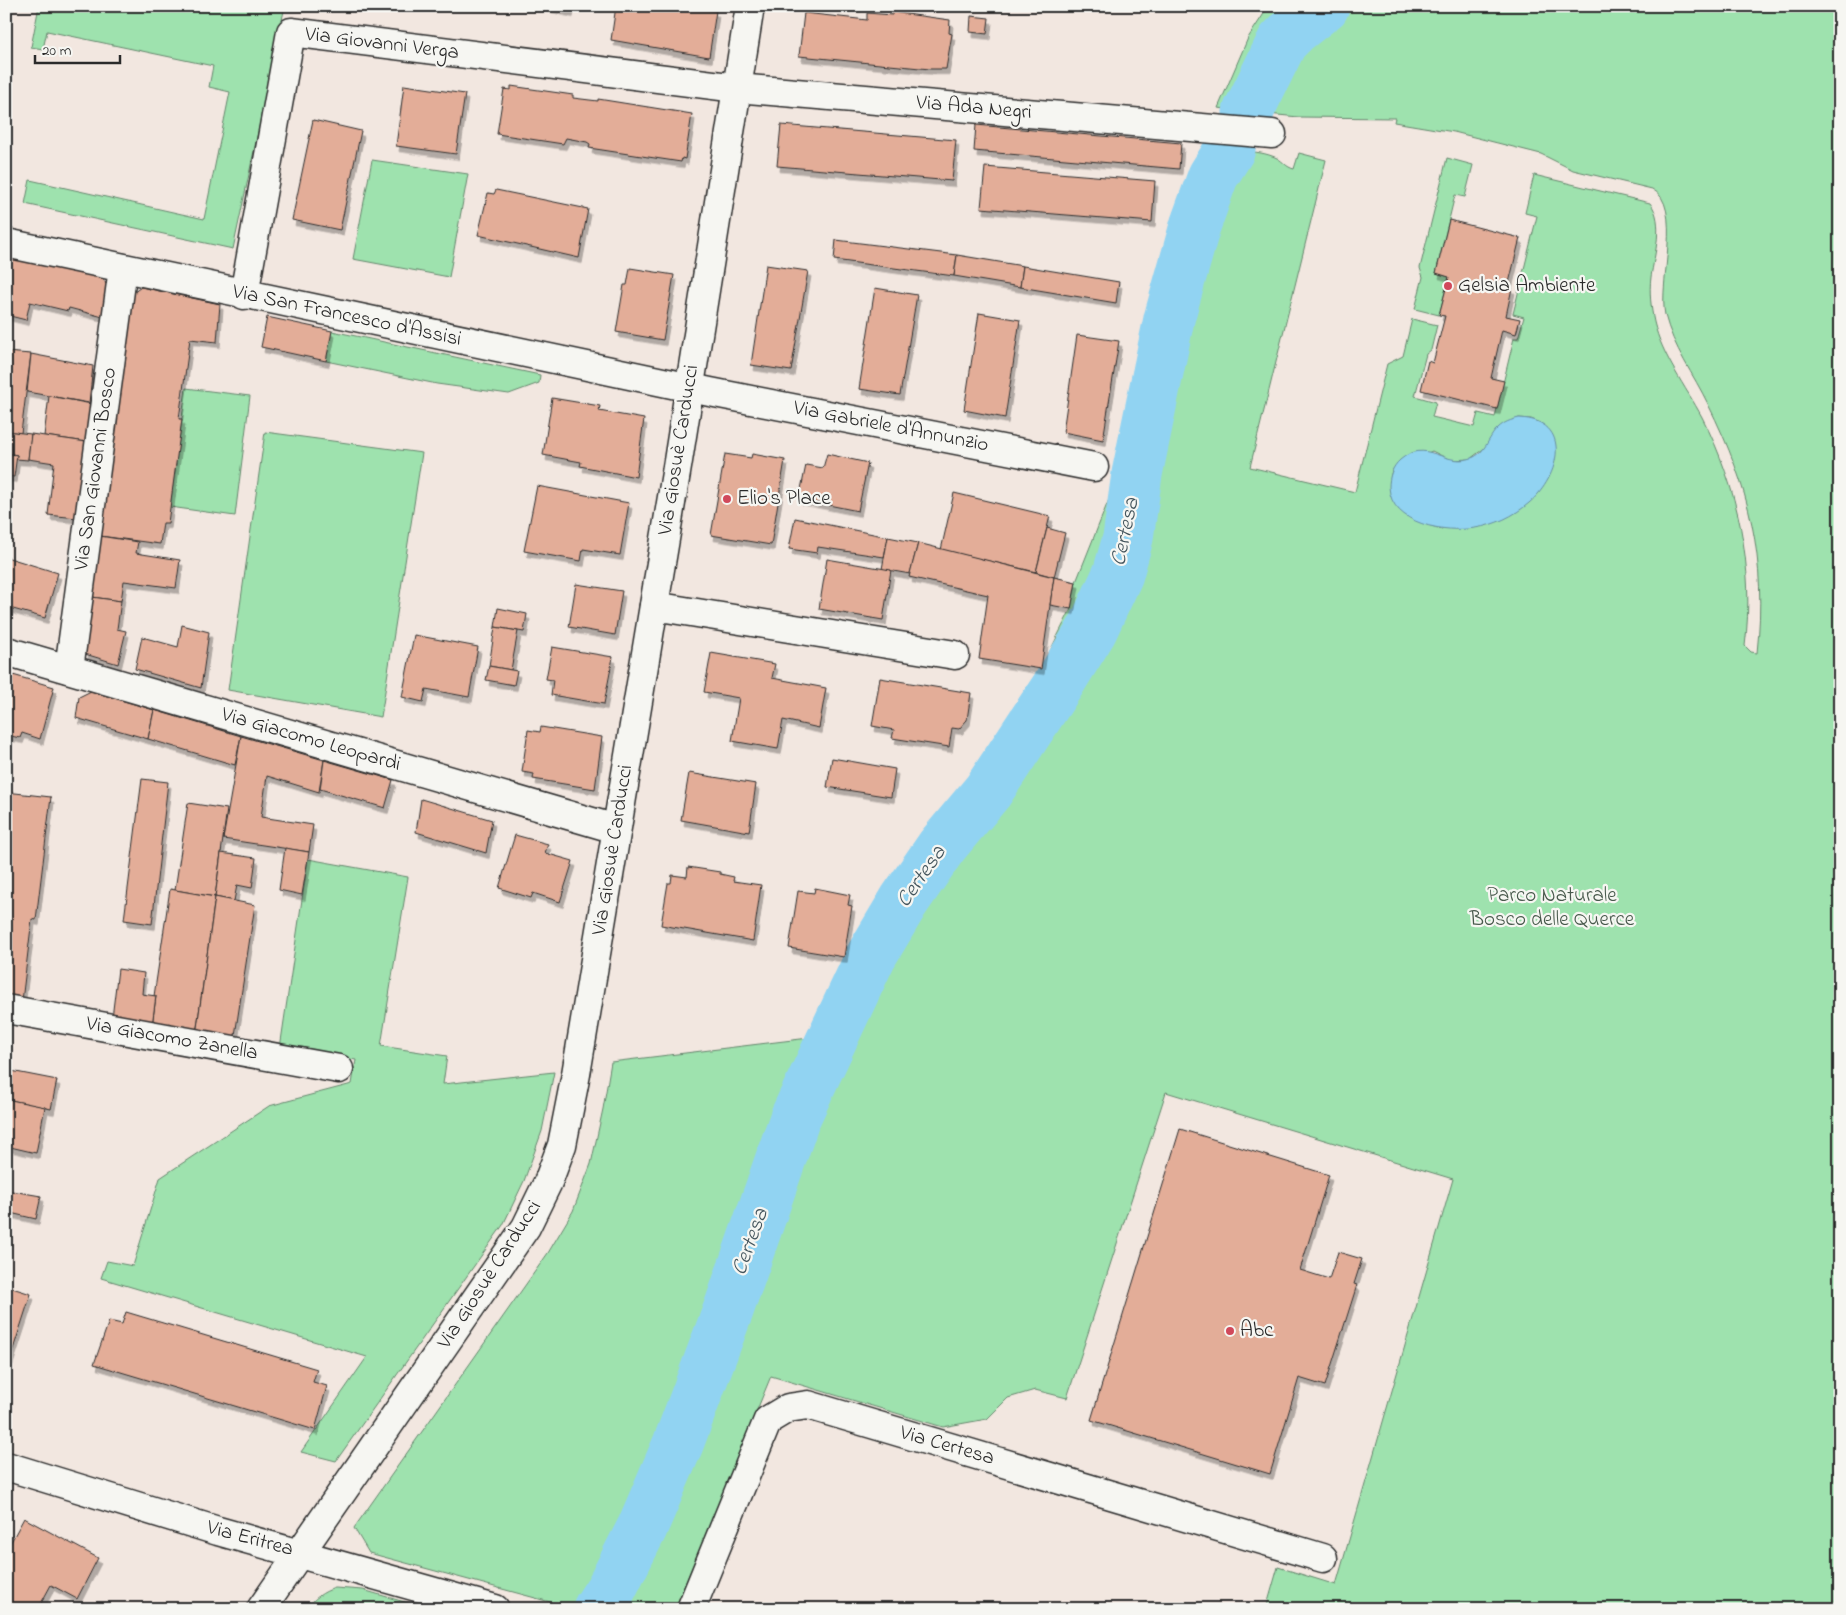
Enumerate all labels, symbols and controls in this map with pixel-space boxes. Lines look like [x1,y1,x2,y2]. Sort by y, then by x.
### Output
street label: Via Giovanni Verga [302,20,461,70]
scale bar [35,32,120,64]
text: 20 m [42,40,72,62]
street label: Via Ada Negri [914,88,1033,130]
place label: Gelsia Ambiente [1458,271,1596,301]
street label: Via San Francesco d'Assisi [229,277,464,355]
marker: Gelsia Ambiente [1442,280,1454,292]
street label: Via Giosuè Carducci [651,363,707,538]
street label: Via San Giovanni Bosco [67,365,125,573]
street label: Via Gabriele d'Annunzio [790,393,991,461]
place label: Elio's Place [737,484,831,514]
marker: Elio's Place [721,493,733,505]
water label: Certesa [1103,494,1149,569]
street label: Via Giacomo Leopardi [217,700,404,780]
street label: Via Giosuè Carducci [585,763,641,938]
water label: Certesa [889,839,956,914]
park label: Parco Naturale Bosco delle Querce [1469,881,1635,935]
street label: Via Giacomo Zanella [83,1009,260,1069]
street label: Via Giosuè Carducci [430,1195,549,1356]
water label: Certesa [724,1203,778,1280]
place label: Abc [1240,1316,1274,1346]
marker: Abc [1224,1325,1236,1337]
street label: Via Certesa [895,1418,998,1474]
street label: Via Eritrea [202,1513,297,1565]

